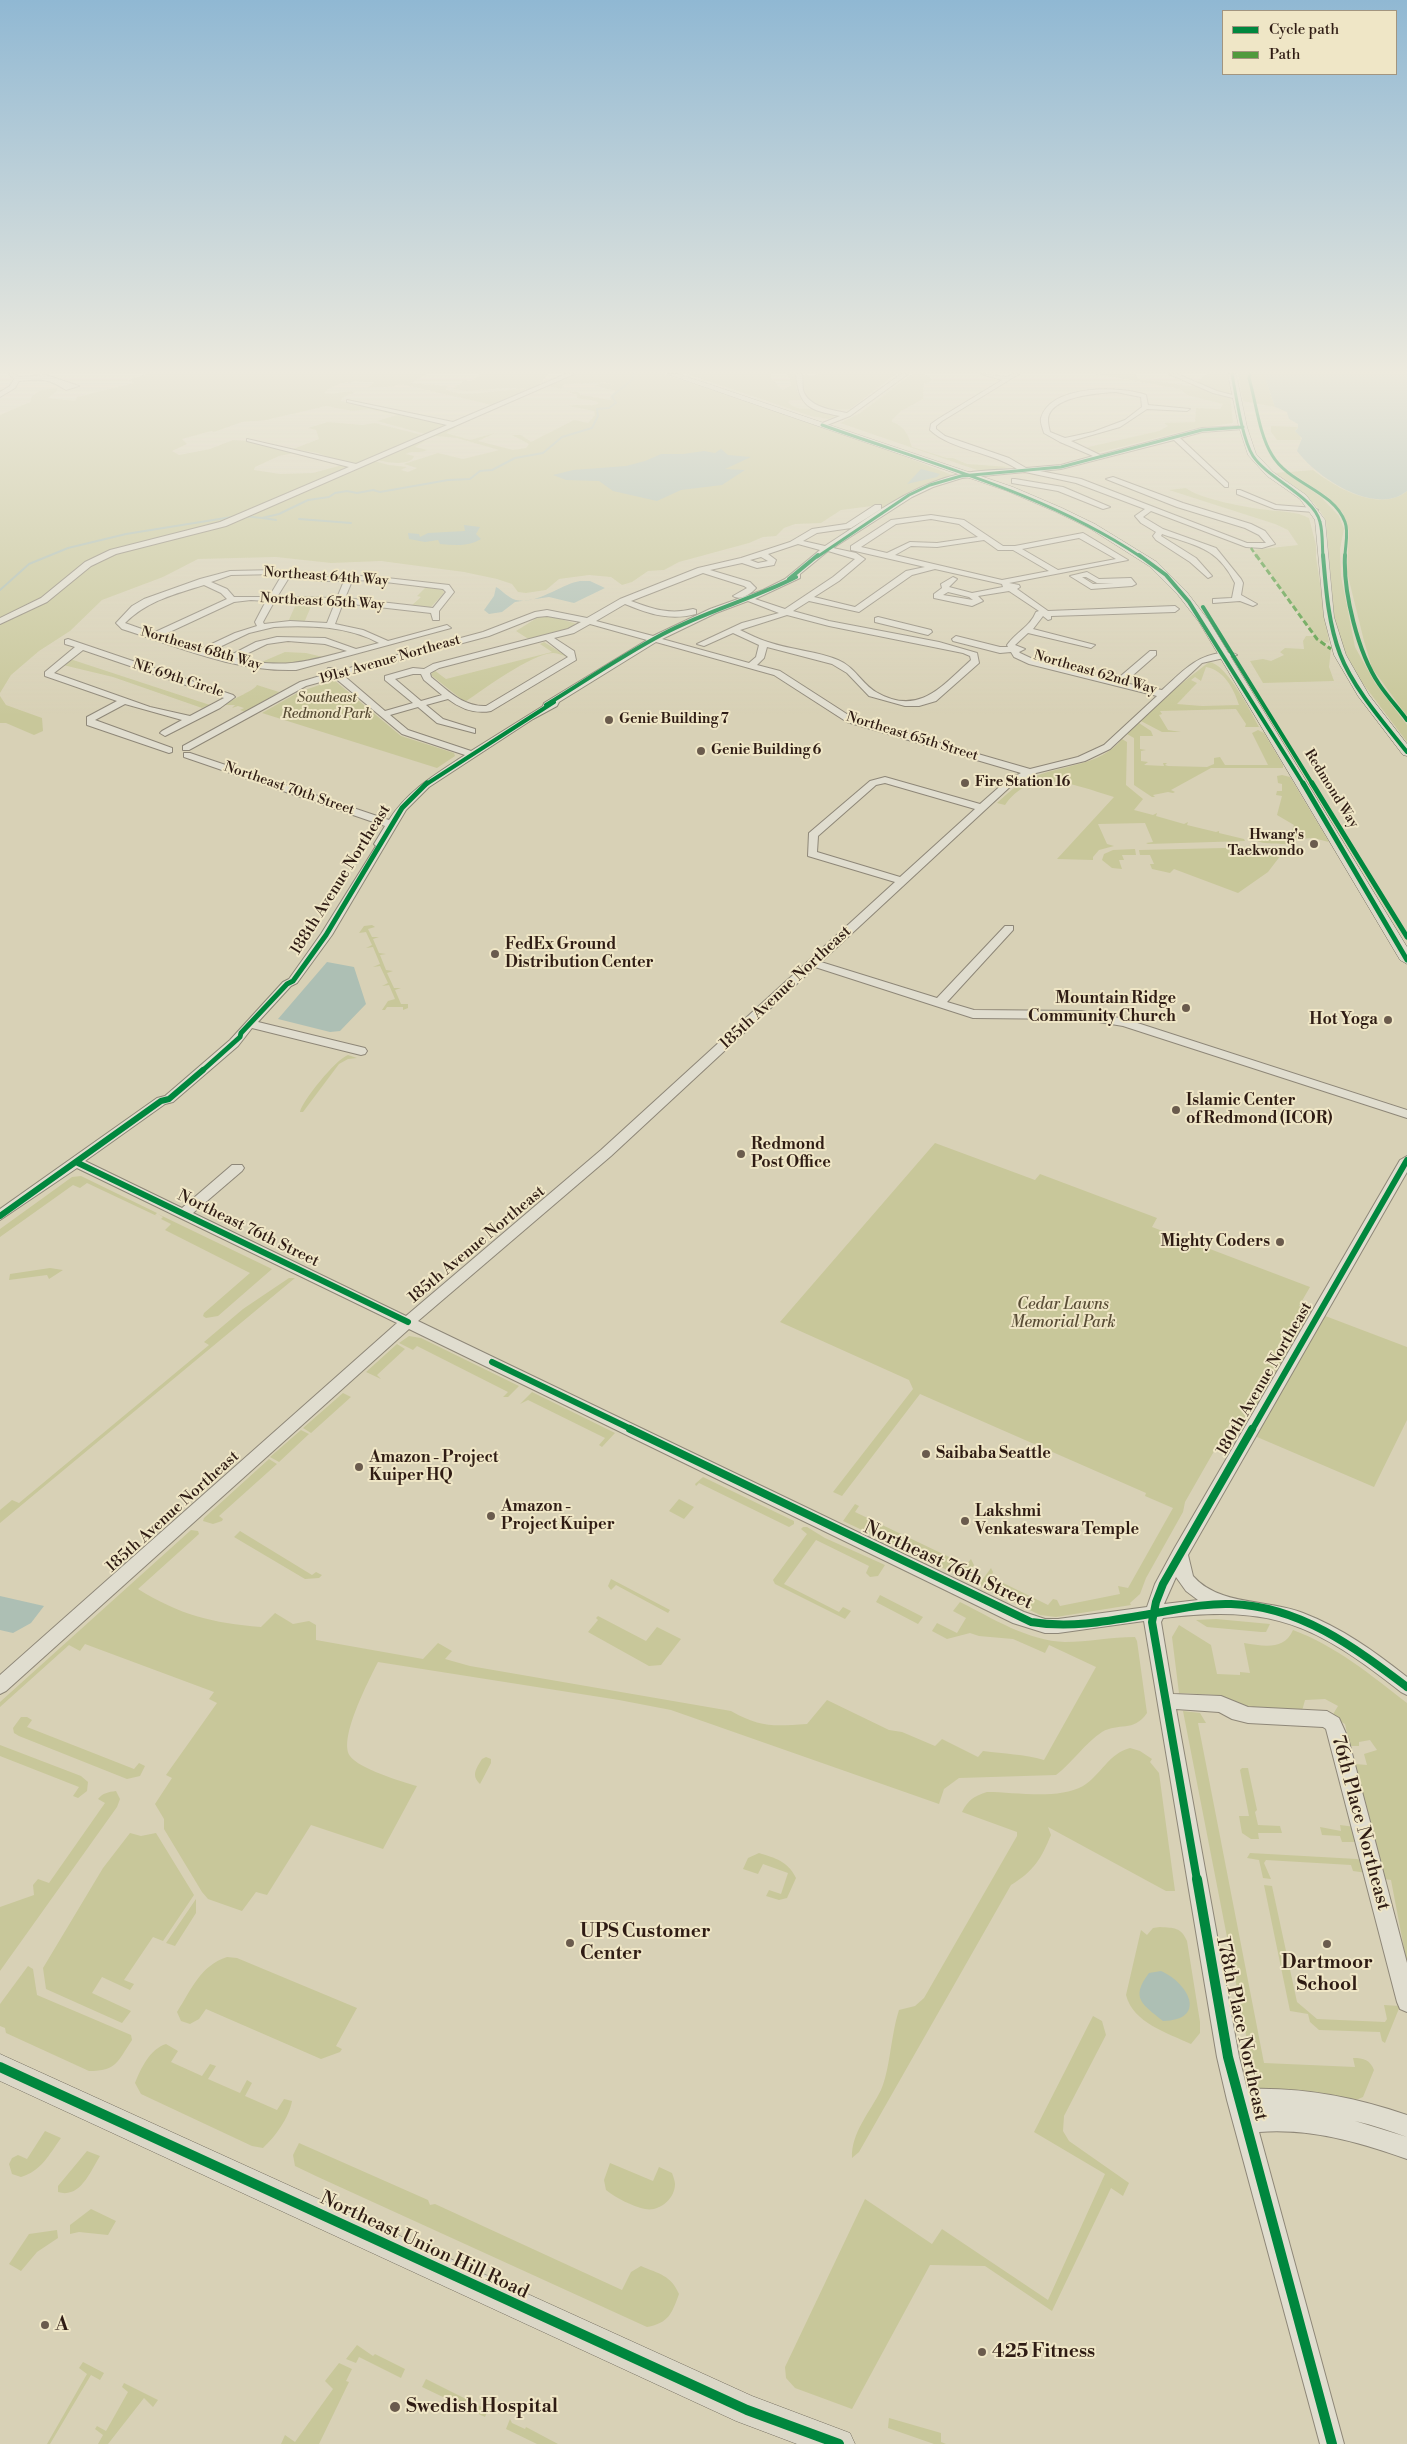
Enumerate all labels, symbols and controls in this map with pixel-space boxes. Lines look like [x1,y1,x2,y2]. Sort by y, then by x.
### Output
legend [1222,10,1397,75]
text: Cycle path [1269,20,1339,39]
text: Path [1269,45,1301,64]
street label: Northeast 64th Way [263,564,389,590]
street label: Northeast 65th Way [259,590,385,614]
street label: Northeast 68th Way [138,624,264,674]
street label: 191st Avenue Northeast [317,632,463,688]
street label: Northeast 62nd Way [1031,647,1159,699]
street label: NE 69th Circle [130,656,226,702]
park label: Southeast Redmond Park [282,691,372,724]
street label: Northeast 65th Street [844,709,980,765]
place label: Genie Building 7 [619,712,729,728]
marker: Genie Building 7 [603,714,615,726]
place label: Genie Building 6 [711,743,821,759]
marker: Genie Building 6 [695,745,707,757]
street label: Redmond Way [1300,747,1362,831]
street label: Northeast 70th Street [222,759,356,819]
place label: Fire Station 16 [975,775,1070,791]
marker: Fire Station 16 [959,777,971,789]
street label: 188th Avenue Northeast [287,801,395,959]
place label: Hwang's Taekwondo [1228,828,1304,860]
marker: Hwang's Taekwondo [1308,838,1320,850]
street label: 185th Avenue Northeast [716,922,856,1054]
place label: FedEx Ground Distribution Center [505,935,654,973]
marker: FedEx Ground Distribution Center [489,948,501,960]
place label: Mountain Ridge Community Church [1028,989,1176,1027]
marker: Mountain Ridge Community Church [1180,1002,1192,1014]
place label: Hot Yoga [1309,1010,1378,1030]
marker: Hot Yoga [1382,1014,1394,1026]
place label: Islamic Center of Redmond (ICOR) [1186,1091,1333,1129]
marker: Islamic Center of Redmond (ICOR) [1170,1104,1182,1116]
place label: Redmond Post Office [751,1135,831,1173]
marker: Redmond Post Office [735,1148,747,1160]
street label: 185th Avenue Northeast [405,1182,549,1308]
street label: Northeast 76th Street [174,1186,322,1272]
place label: Mighty Coders [1160,1232,1270,1252]
marker: Mighty Coders [1274,1236,1286,1248]
park label: Cedar Lawns Memorial Park [1010,1295,1116,1333]
street label: 180th Avenue Northeast [1213,1299,1317,1459]
place label: Saibaba Seattle [936,1444,1051,1464]
street label: 185th Avenue Northeast [103,1447,243,1577]
place label: Amazon - Project Kuiper HQ [369,1448,498,1486]
marker: Saibaba Seattle [920,1448,932,1460]
marker: Amazon - Project Kuiper HQ [353,1461,365,1473]
place label: Amazon - Project Kuiper [501,1497,615,1535]
place label: Lakshmi Venkateswara Temple [975,1502,1139,1540]
marker: Amazon - Project Kuiper [485,1510,497,1522]
marker: Lakshmi Venkateswara Temple [959,1515,971,1527]
street label: Northeast 76th Street [860,1517,1036,1615]
street label: 76th Place Northeast [1326,1733,1394,1913]
place label: UPS Customer Center [580,1921,711,1965]
street label: 178th Place Northeast [1210,1935,1272,2123]
marker: UPS Customer Center [564,1937,576,1949]
marker: Dartmoor School [1321,1938,1333,1950]
place label: Dartmoor School [1281,1952,1373,1996]
street label: Northeast Union Hill Road [316,2188,532,2304]
place label: A [55,2314,69,2336]
marker: A [39,2319,51,2331]
place label: 425 Fitness [992,2341,1095,2363]
marker: 425 Fitness [976,2346,988,2358]
place label: Swedish Hospital [406,2396,558,2418]
marker: Swedish Hospital [388,2400,402,2414]

